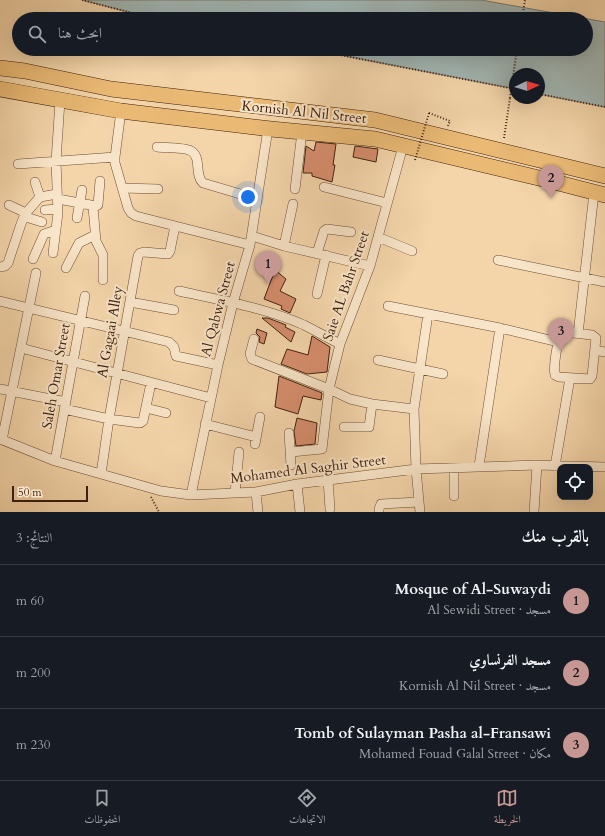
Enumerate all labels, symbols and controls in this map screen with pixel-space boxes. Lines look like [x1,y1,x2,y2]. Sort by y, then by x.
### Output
search box [12,12,593,56]
icon: search [26,23,48,45]
text: ابحث هنا [58,23,102,43]
north arrow [509,68,545,104]
street label: Kornish Al Nil Street [241,96,368,128]
pin: 2 [538,165,564,198]
your location [238,187,258,207]
street label: Saie AL Bahr Street [318,228,374,344]
pin: 1 [255,251,281,284]
street label: Al Qabwa Street [196,259,240,359]
street label: Al Gagaai Alley [93,284,128,379]
pin: 3 [548,318,574,351]
street label: Saleh Omar Street [37,321,75,430]
street label: Mohamed Al Saghir Street [229,450,387,488]
map controls [557,464,593,500]
button: locate [557,464,593,500]
scale bar [12,484,88,503]
text: 50 m [18,485,42,500]
text: بالقرب منك [522,525,589,548]
text: النتائج: 3 [16,529,52,547]
text: Mosque of Al-Suwaydi [395,579,551,599]
text: 60 m [16,592,44,610]
text: 1 [573,592,579,610]
text: مسجد · Al Sewidi Street [427,601,551,619]
text: مسجد الفرنساوي [469,650,551,670]
text: 200 m [16,664,50,682]
text: 2 [573,664,579,682]
text: مسجد · Kornish Al Nil Street [399,677,551,695]
text: Tomb of Sulayman Pasha al-Fransawi [294,723,551,743]
text: 230 m [16,736,50,754]
text: 3 [573,736,579,754]
text: مكان · Mohamed Fouad Galal Street [359,745,551,763]
tab: المحفوظات [84,787,120,830]
tab: الاتجاهات [289,787,326,830]
tab: الخريطة [494,787,521,830]

